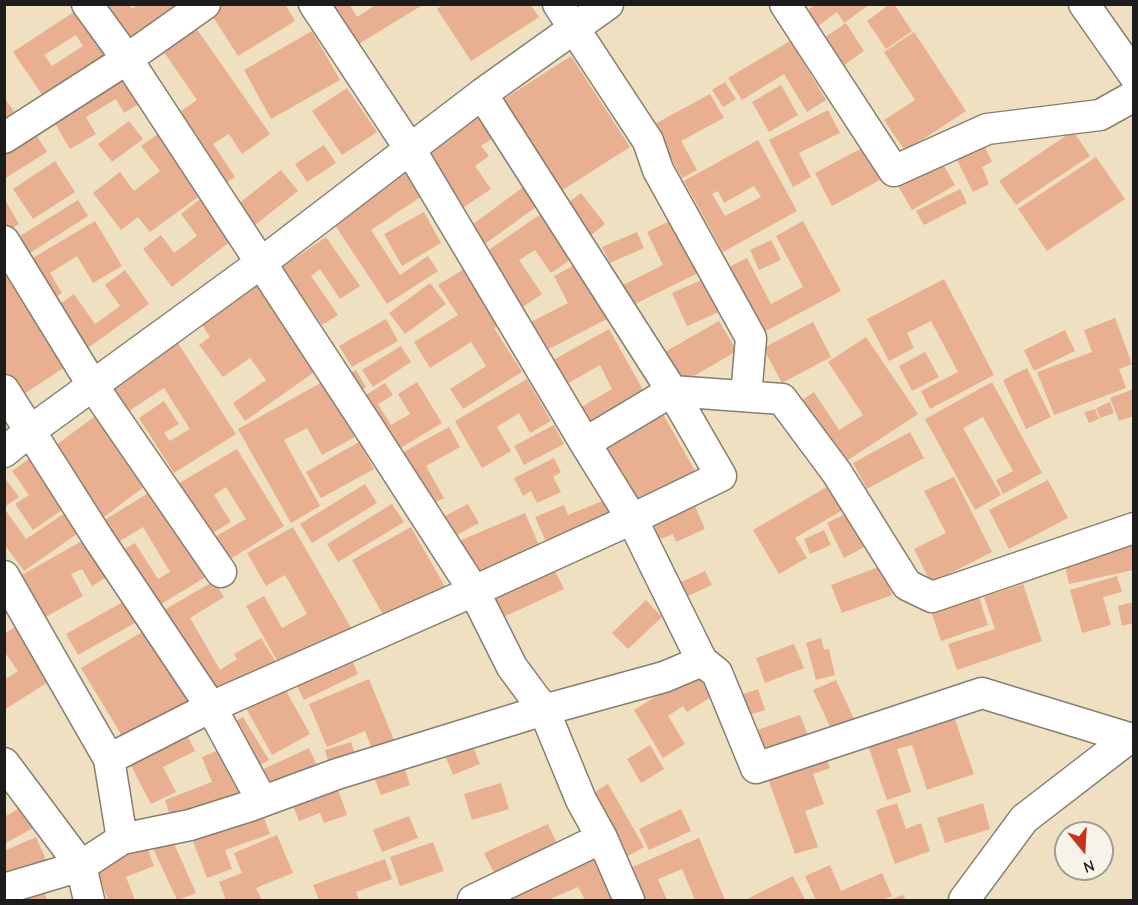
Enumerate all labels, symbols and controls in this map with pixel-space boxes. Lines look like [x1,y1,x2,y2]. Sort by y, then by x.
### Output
north arrow [1054,821,1114,881]
text: N [1081,856,1097,876]

